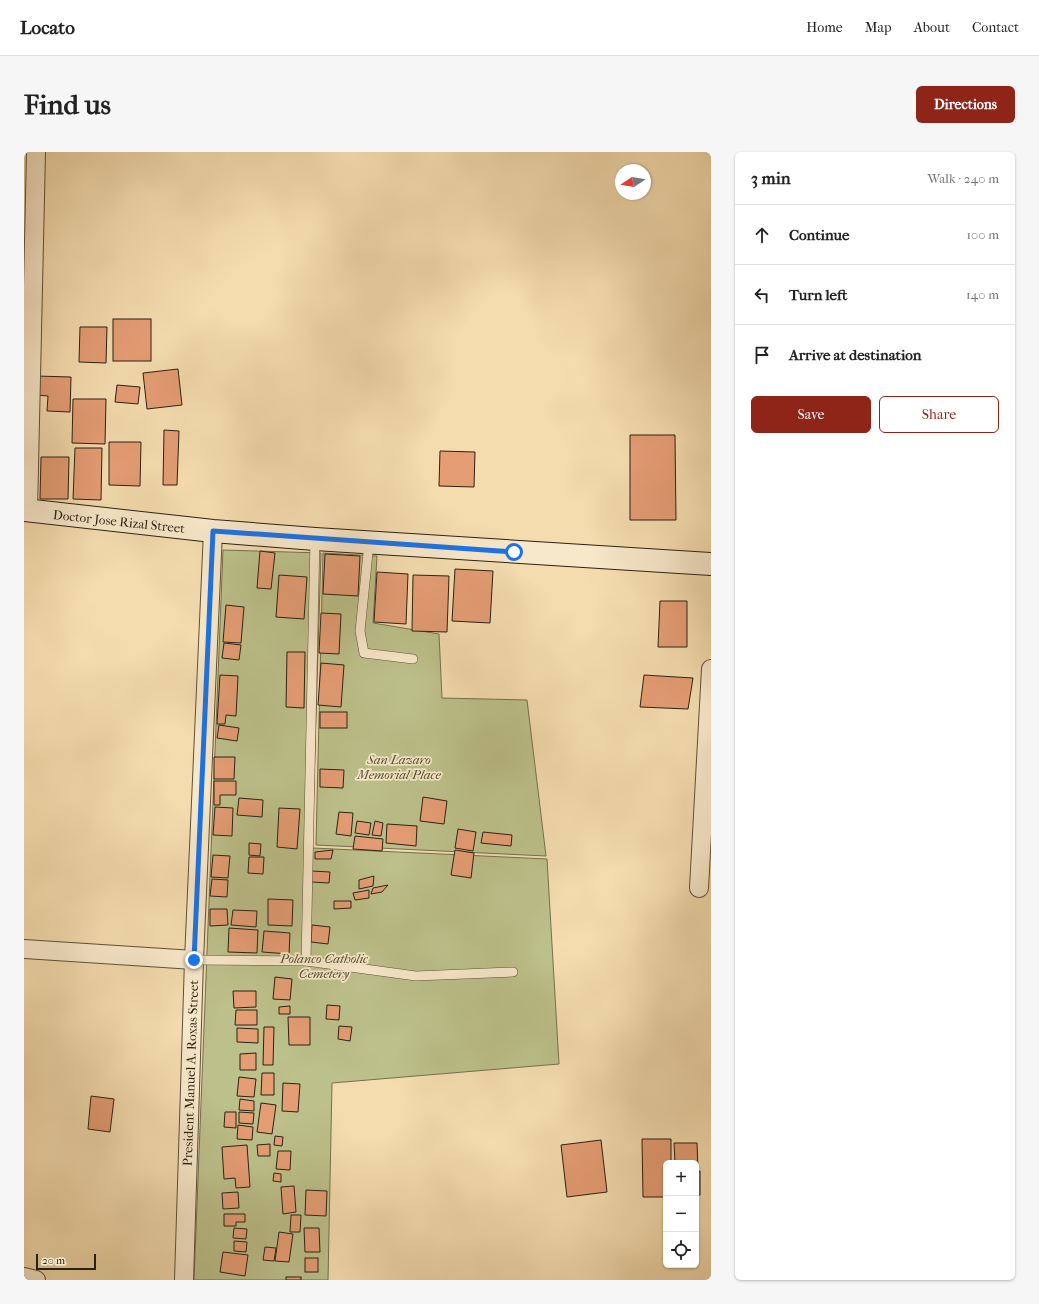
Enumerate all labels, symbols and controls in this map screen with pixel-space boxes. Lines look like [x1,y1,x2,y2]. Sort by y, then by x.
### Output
text: Locato [20,17,75,39]
text: Home [806,19,843,36]
text: Map [865,19,892,36]
text: About [914,19,950,36]
text: Contact [972,19,1019,36]
button: Directions [916,86,1015,123]
text: Find us [24,88,111,121]
north arrow [615,164,651,200]
text: 3 min [751,168,791,188]
text: Walk · 240 m [927,171,999,186]
icon: ahead [751,224,773,246]
text: Continue [789,226,849,244]
text: 100 m [966,227,999,242]
icon: left [751,284,773,306]
text: Turn left [789,286,847,304]
text: 140 m [966,287,999,302]
icon: arrive [751,344,773,366]
text: Arrive at destination [789,346,921,364]
button: Save [751,396,871,433]
button: Share [879,396,999,433]
street label: Doctor Jose Rizal Street [52,507,186,536]
route start [505,543,523,561]
park label: San Lazaro Memorial Place [356,752,441,782]
route end [185,951,203,969]
park label: Polanco Catholic Cemetery [279,951,369,981]
street label: President Manuel A. Roxas Street [180,979,201,1166]
map controls [663,1160,699,1268]
button: + [663,1160,699,1196]
button: − [663,1196,699,1232]
button: locate [663,1232,699,1268]
scale bar [36,1252,96,1271]
text: 20 m [42,1254,65,1267]

